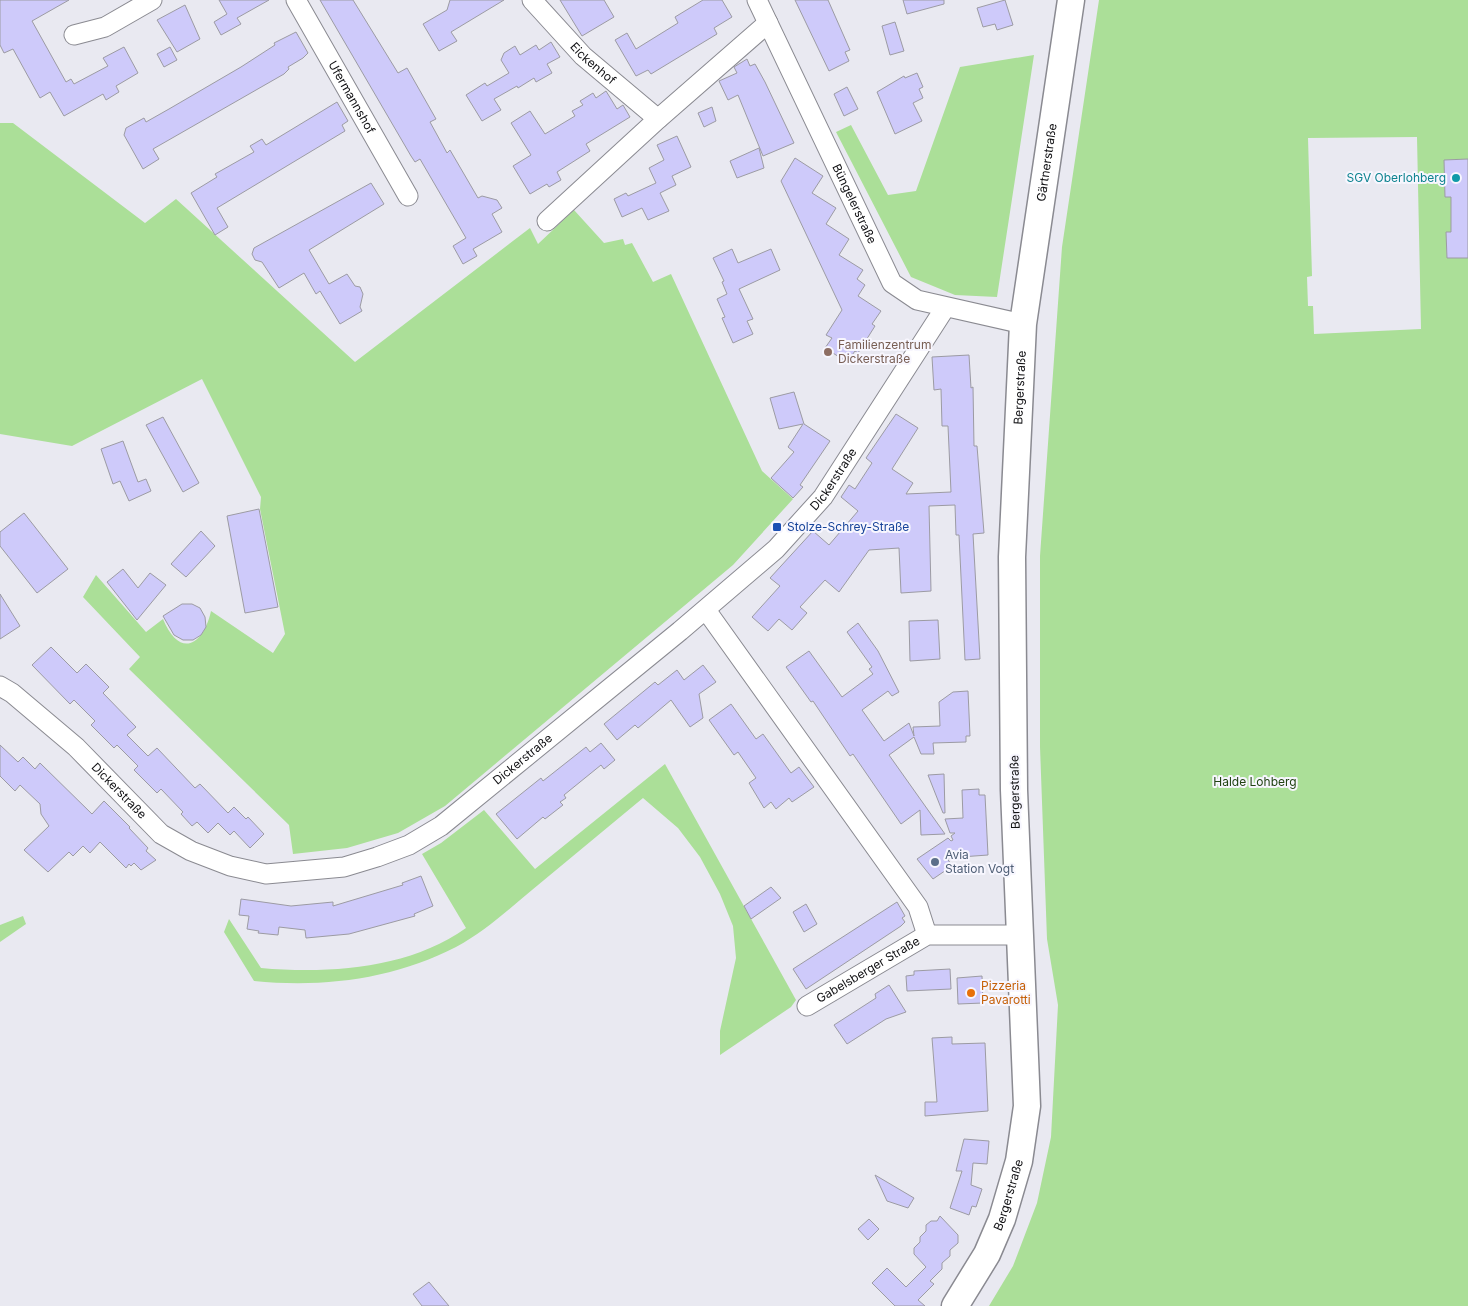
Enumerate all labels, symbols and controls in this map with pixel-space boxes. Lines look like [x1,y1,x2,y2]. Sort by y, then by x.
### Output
street label: Eickenhof [567,39,619,88]
street label: Ufermannshof [325,58,379,136]
street label: Gärtnerstraße [1033,122,1060,203]
street label: Büngelerstraße [829,161,880,246]
place label: SGV Oberlohberg [1347,170,1446,185]
marker: SGV Oberlohberg [1450,172,1462,184]
place label: Familienzentrum Dickerstraße [838,337,931,366]
marker: Familienzentrum Dickerstraße [822,346,834,358]
street label: Bergerstraße [1010,350,1029,425]
street label: Dickerstraße [807,445,860,513]
place label: Stolze-Schrey-Straße [787,519,909,534]
marker: Stolze-Schrey-Straße [771,521,783,533]
street label: Dickerstraße [490,730,555,788]
street label: Bergerstraße [1006,755,1023,829]
street label: Dickerstraße [89,759,150,822]
park label: Halde Lohberg [1213,774,1297,789]
place label: Avia Station Vogt [945,847,1014,876]
marker: Avia Station Vogt [929,856,941,868]
street label: Gabelsberger Straße [813,933,922,1006]
place label: Pizzeria Pavarotti [981,978,1031,1007]
marker: Pizzeria Pavarotti [965,987,977,999]
street label: Bergerstraße [990,1157,1026,1233]

